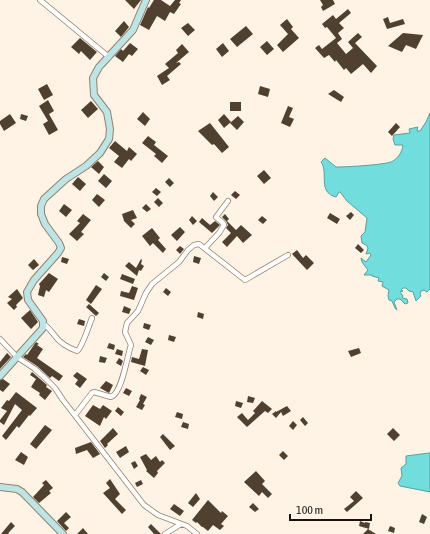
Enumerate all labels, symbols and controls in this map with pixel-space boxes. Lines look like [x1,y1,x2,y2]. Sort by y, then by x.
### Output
scale bar [290,496,371,522]
text: 100 m [296,503,323,517]

